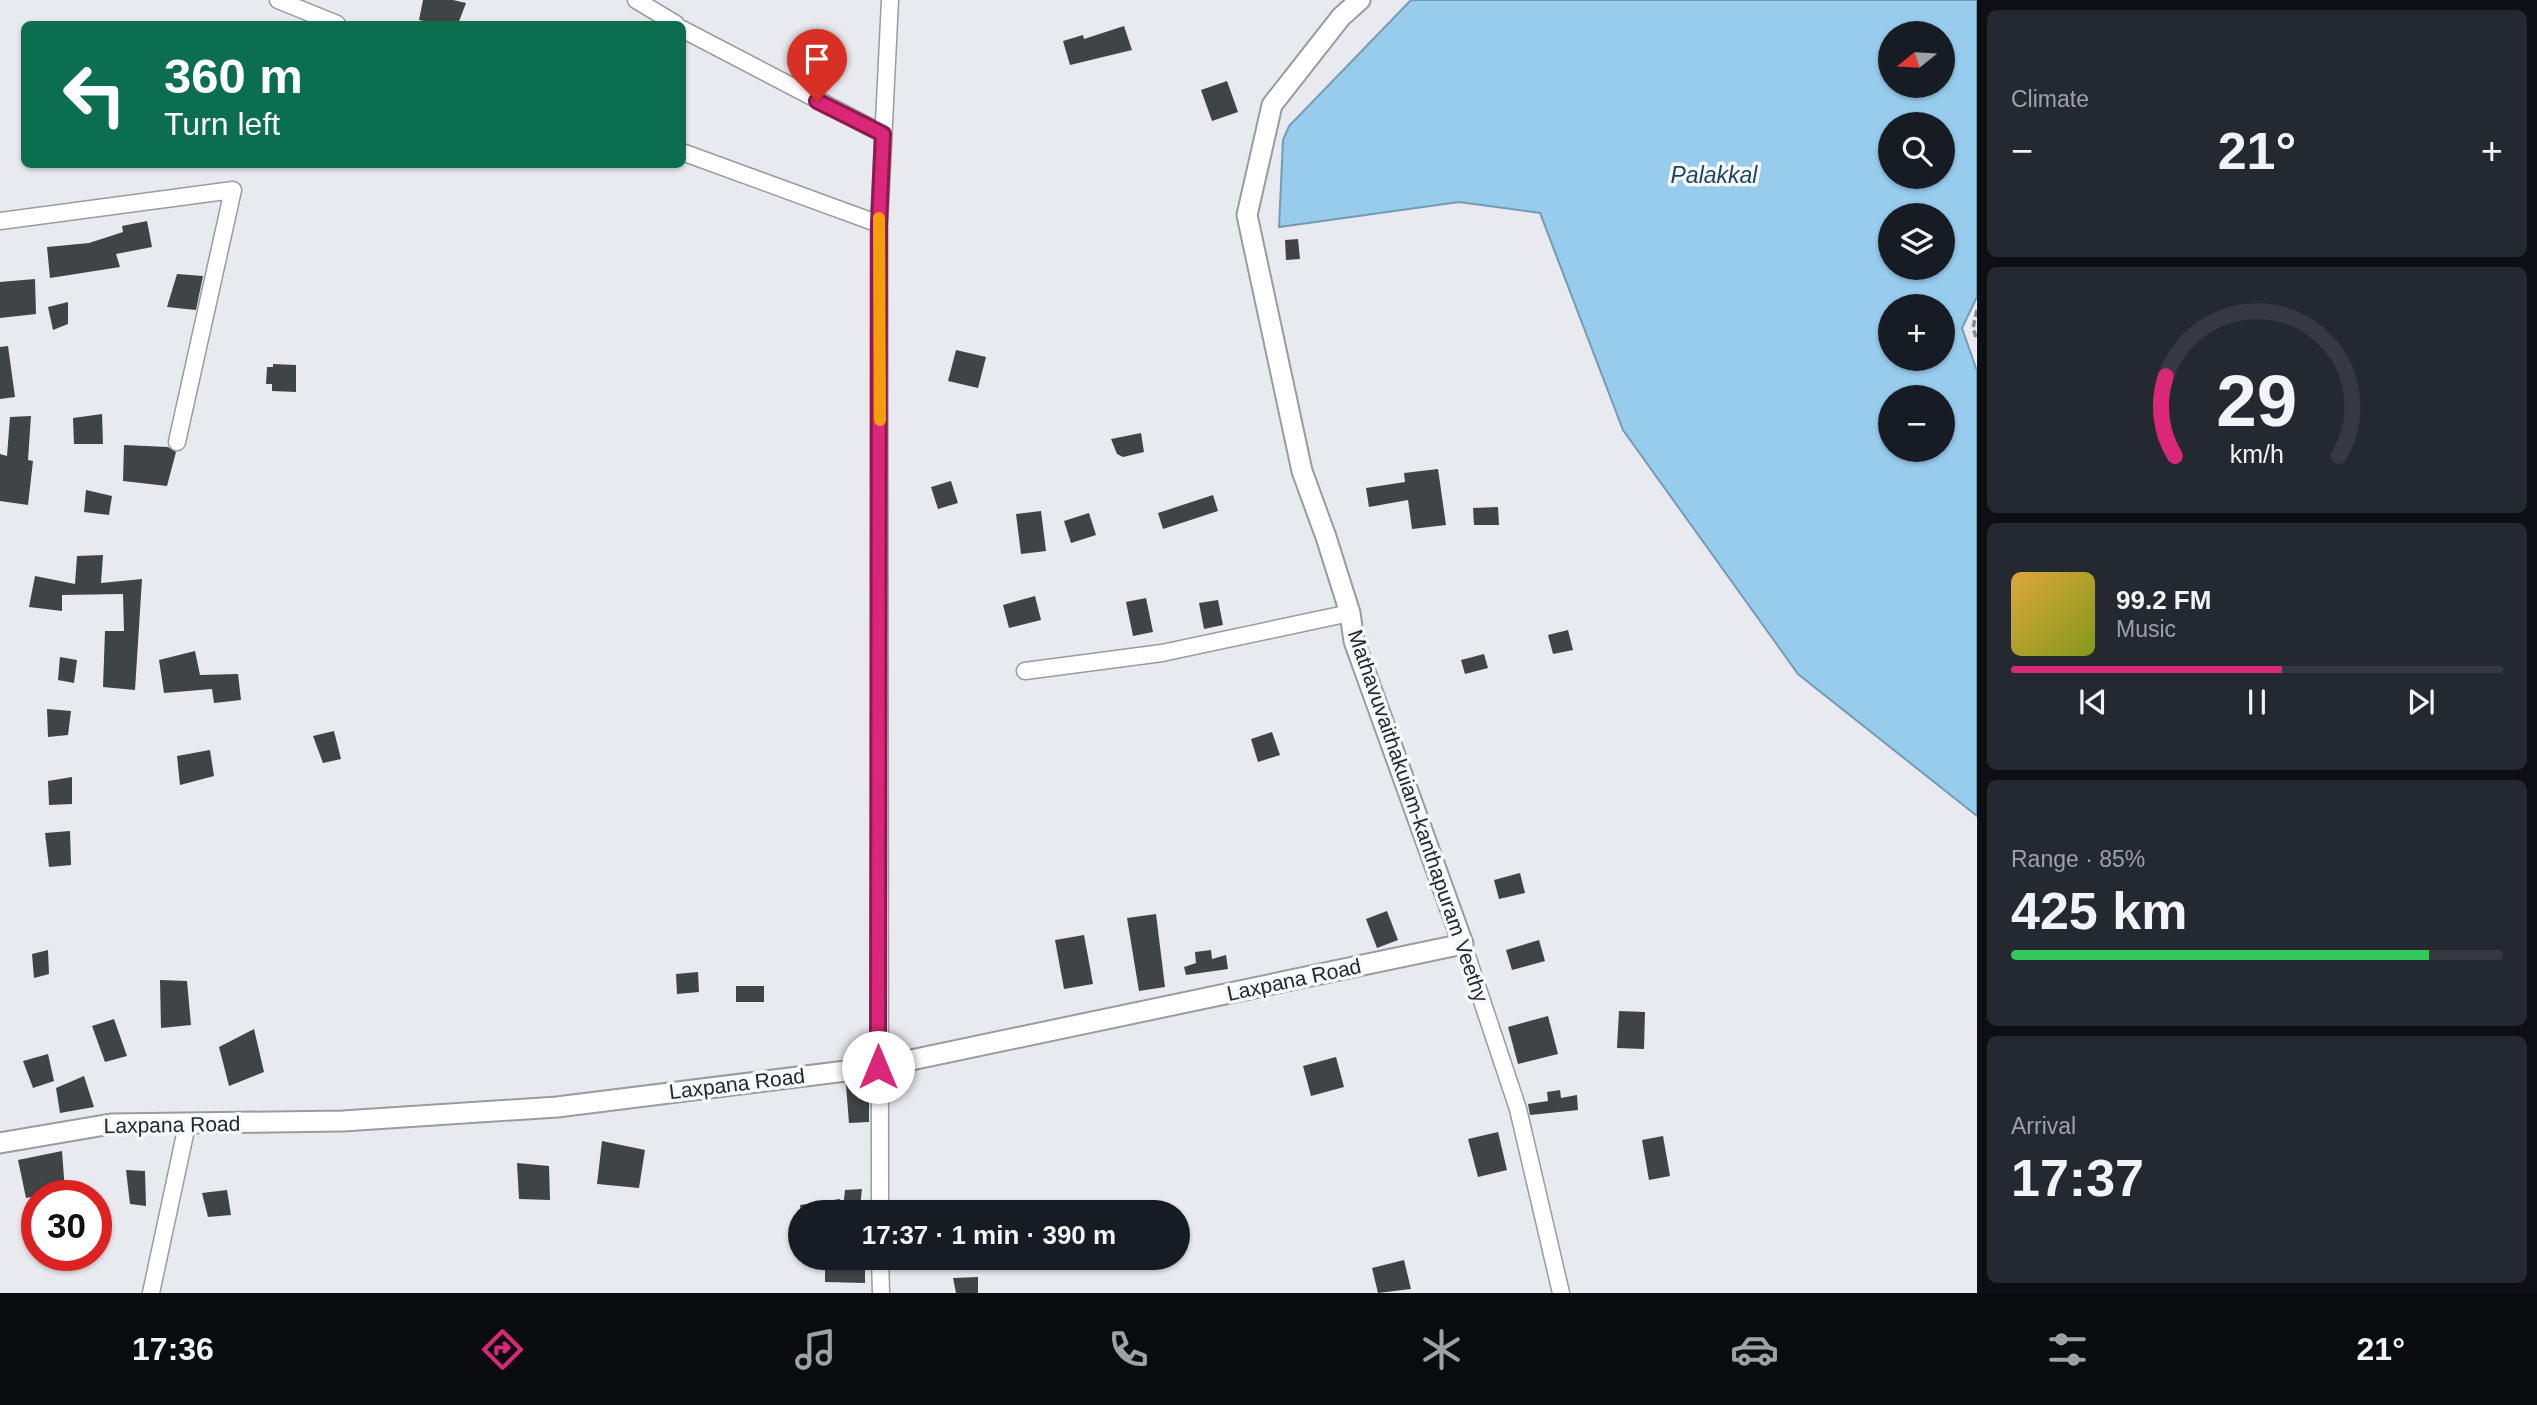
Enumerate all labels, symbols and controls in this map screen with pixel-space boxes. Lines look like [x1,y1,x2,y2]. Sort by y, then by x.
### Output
north arrow [1878,21,1955,98]
map controls [1878,21,1955,462]
pin [787,29,847,101]
icon: arrive [798,40,836,78]
icon: left [49,49,140,140]
text: 360 m [164,49,303,103]
text: Climate [2011,86,2089,112]
text: Turn left [164,106,280,142]
button: search [1878,112,1955,189]
text: 21° [2218,122,2296,180]
text: − [2011,130,2033,172]
text: + [2481,130,2503,172]
water label: Palakkal [1671,162,1758,188]
button: layers [1878,203,1955,280]
button: + [1878,294,1955,371]
text: 29 [2217,360,2297,441]
button: − [1878,385,1955,462]
text: km/h [2230,440,2284,468]
text: 99.2 FM [2116,585,2211,615]
text: Music [2116,616,2176,642]
street label: Mathavuvaithakuiam-kanthapuram Veethy [1344,627,1493,1005]
icon: previous [2074,683,2112,721]
icon: pause [2238,683,2276,721]
icon: next [2402,683,2440,721]
text: Range · 85% [2011,846,2145,872]
text: 425 km [2011,882,2187,940]
street label: Laxpana Road [1225,954,1363,1005]
position arrow [841,1030,915,1104]
street label: Laxpana Road [668,1064,806,1103]
street label: Laxpana Road [103,1112,240,1137]
text: Arrival [2011,1113,2076,1139]
text: 17:37 [2011,1149,2144,1207]
speed limit sign: 30 [21,1180,112,1271]
text: 17:37 · 1 min · 390 m [862,1220,1116,1250]
icon: directions [478,1325,527,1374]
icon: music [791,1325,840,1374]
icon: phone [1104,1325,1153,1374]
icon: climate [1417,1325,1466,1374]
icon: car [1730,1325,1779,1374]
icon: filters [2043,1325,2092,1374]
text: 17:36 [132,1331,214,1367]
text: 21° [2357,1331,2405,1367]

